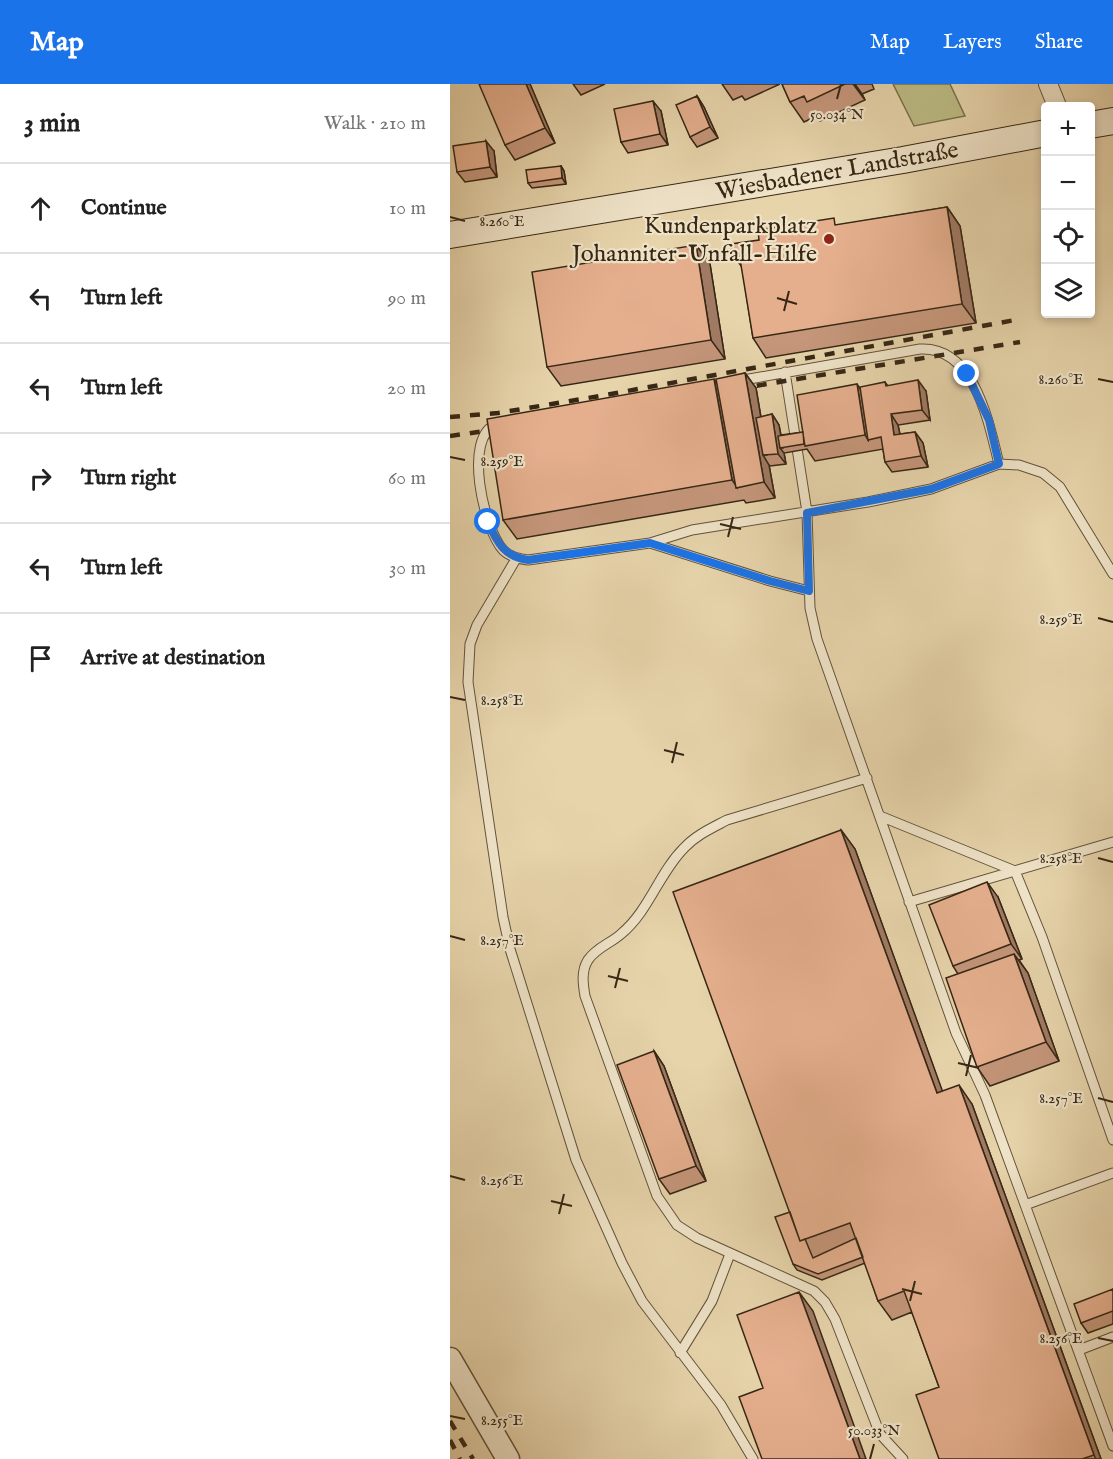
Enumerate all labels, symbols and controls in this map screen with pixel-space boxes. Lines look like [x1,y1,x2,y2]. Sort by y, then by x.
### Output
text: Map [30,25,84,60]
text: Map [870,29,910,56]
text: Layers [943,29,1002,56]
text: Share [1035,29,1083,56]
map controls [1041,102,1095,318]
button: + [1041,102,1095,156]
text: 50.034°N [810,105,864,124]
text: 3 min [24,107,80,140]
text: Walk · 210 m [324,111,426,136]
street label: Wiesbadener Landstraße [714,135,961,208]
button: − [1041,156,1095,210]
icon: ahead [24,192,57,225]
text: Continue [81,194,167,222]
text: 10 m [389,196,426,221]
button: locate [1041,210,1095,264]
place label: Kundenparkplatz Johanniter-Unfall-Hilfe [569,211,817,270]
text: 8.260°E [480,212,524,231]
marker: Kundenparkplatz Johanniter-Unfall-Hilfe [822,232,836,246]
button: layers [1041,264,1095,318]
icon: left [24,282,57,315]
text: Turn left [81,284,163,312]
text: 90 m [388,286,426,311]
route end [953,360,979,386]
text: 8.260°E [1039,370,1083,389]
icon: left [24,372,57,405]
text: Turn left [81,374,163,402]
text: 20 m [387,376,426,401]
text: 8.259°E [480,452,524,471]
icon: right [24,462,57,495]
text: Turn right [81,464,176,492]
text: 60 m [388,466,426,491]
route start [474,508,500,534]
icon: left [24,552,57,585]
text: Turn left [81,554,163,582]
text: 30 m [389,556,426,581]
text: 8.259°E [1039,610,1083,629]
icon: arrive [24,642,57,675]
text: Arrive at destination [81,644,265,672]
text: 8.258°E [481,691,523,710]
text: 8.258°E [1040,849,1082,868]
text: 8.257°E [480,931,524,950]
text: 8.257°E [1039,1089,1083,1108]
text: 8.256°E [481,1171,523,1190]
text: 8.256°E [1040,1329,1082,1348]
text: 8.255°E [481,1411,523,1430]
text: 50.033°N [848,1421,900,1440]

